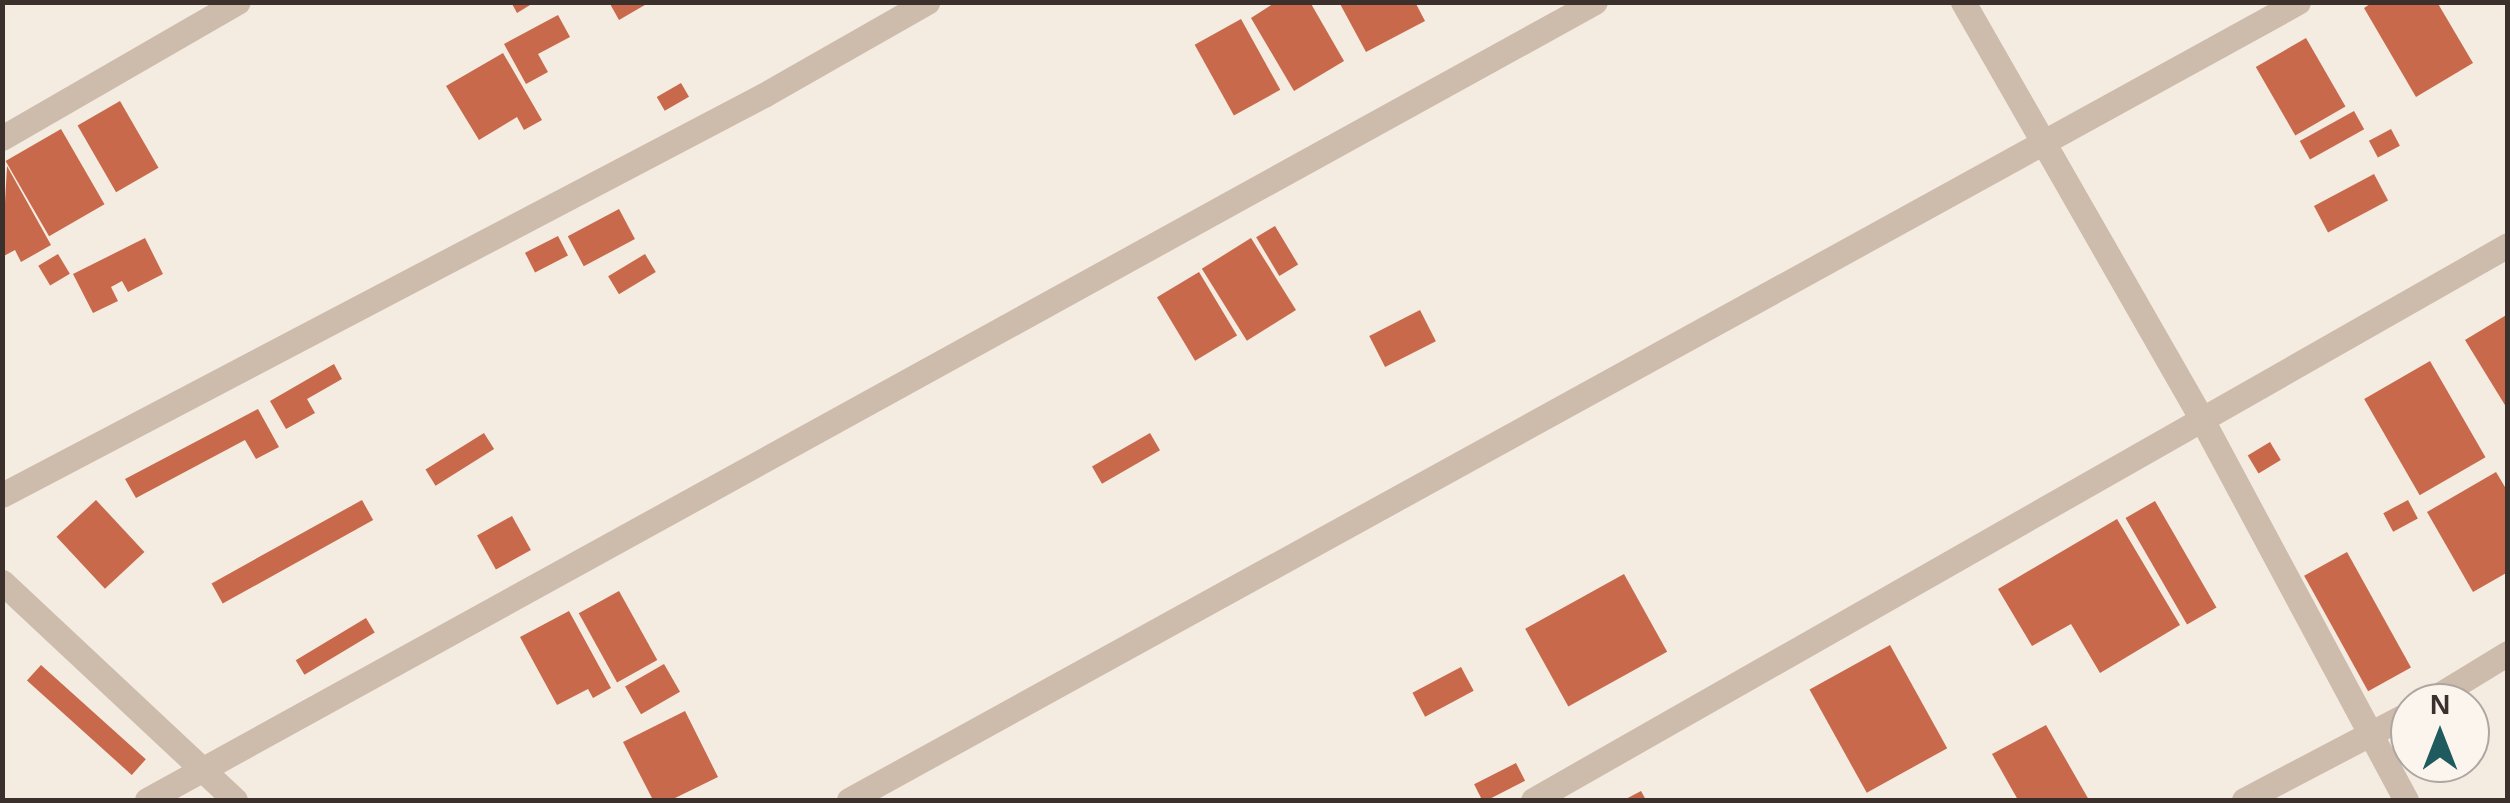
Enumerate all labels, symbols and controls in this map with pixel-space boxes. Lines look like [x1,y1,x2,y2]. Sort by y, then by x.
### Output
north arrow [2390,683,2490,783]
text: N [2430,689,2450,720]

